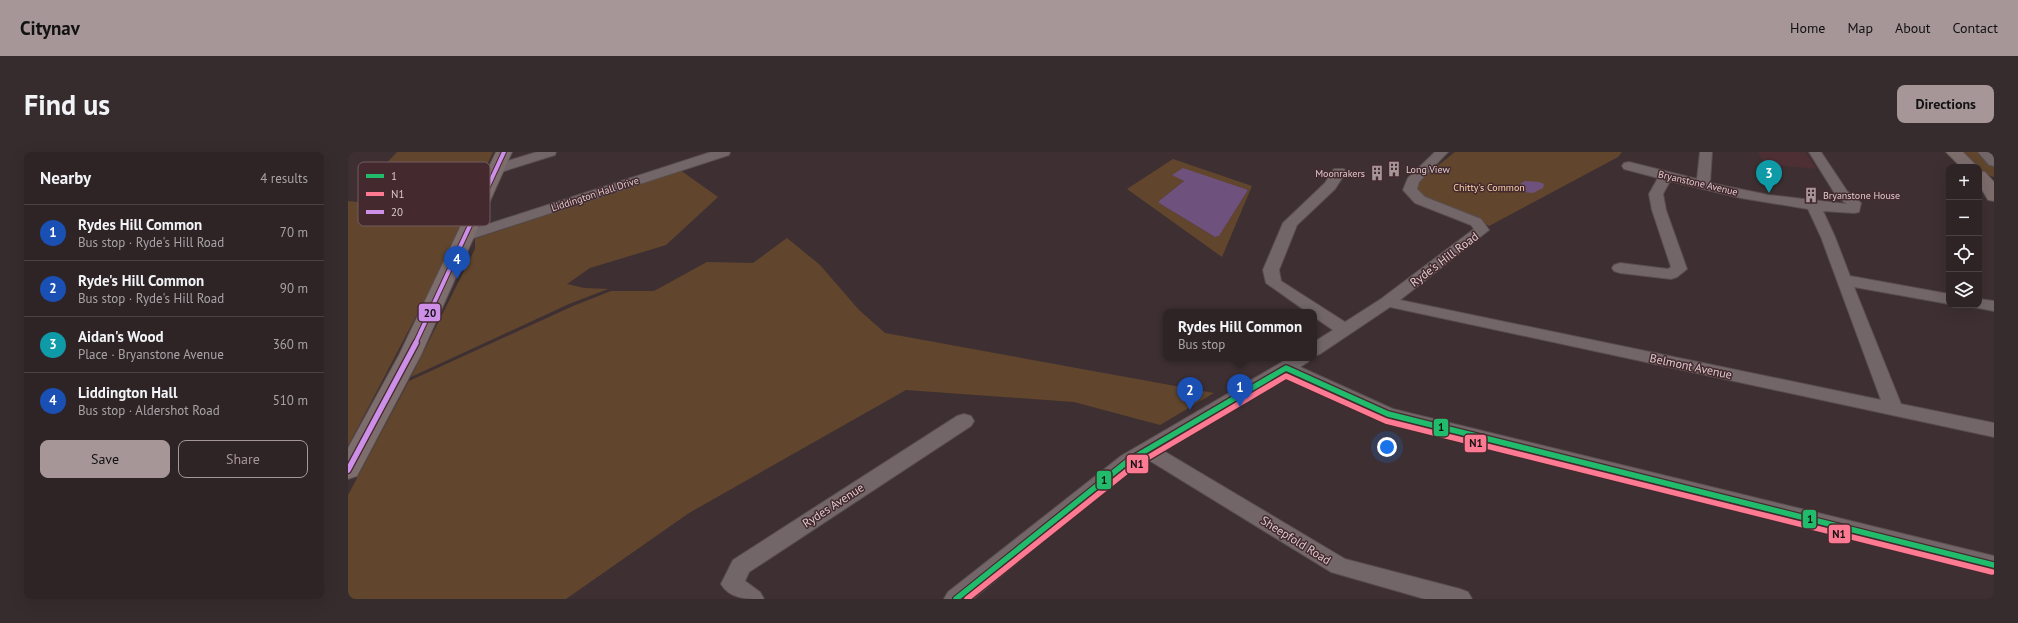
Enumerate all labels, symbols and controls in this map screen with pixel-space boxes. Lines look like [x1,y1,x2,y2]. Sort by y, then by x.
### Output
text: Citynav [20,16,80,40]
text: Home [1790,19,1825,37]
text: Map [1847,19,1873,37]
text: About [1895,19,1931,37]
text: Contact [1953,19,1998,37]
button: Directions [1897,85,1994,123]
text: Find us [24,86,110,123]
building icon: Long View [1385,160,1403,178]
pin: 3 [1756,160,1782,193]
legend [358,162,490,226]
place label: Long View [1406,163,1450,176]
building icon: Moonrakers [1368,164,1386,182]
map controls [1946,164,1982,308]
button: + [1946,164,1982,200]
text: Nearby [40,167,91,189]
place label: Moonrakers [1315,167,1365,180]
street label: Bryanstone Avenue [1657,168,1739,198]
text: 1 [391,169,397,183]
text: 4 results [260,170,308,187]
street label: Liddington Hall Drive [549,174,641,214]
park label: Chitty's Common [1453,181,1525,194]
building icon: Bryanstone House [1802,186,1820,204]
text: N1 [391,187,404,201]
place label: Bryanstone House [1823,189,1900,202]
button: − [1946,200,1982,236]
text: 20 [391,205,403,219]
text: Rydes Hill Common [78,215,202,234]
text: 1 [49,224,57,241]
text: 70 m [280,224,308,241]
street label: Ryde's Hill Road [1407,228,1481,290]
text: Bus stop · Ryde's Hill Road [78,234,224,251]
button: locate [1946,236,1982,272]
pin: 4 [444,246,470,279]
text: Ryde's Hill Common [78,271,204,290]
button: layers [1946,272,1982,308]
text: 2 [49,280,57,297]
text: 90 m [280,280,308,297]
text: Bus stop · Ryde's Hill Road [78,290,224,307]
line badge: 20 [418,303,441,322]
text: 20 [424,306,436,320]
popup [1163,309,1317,361]
text: Rydes Hill Common [1178,317,1302,336]
text: Aidan's Wood [78,327,164,346]
text: 3 [49,336,57,353]
text: 360 m [273,336,308,353]
text: Bus stop [1178,336,1225,353]
text: Place · Bryanstone Avenue [78,346,224,363]
street label: Belmont Avenue [1648,350,1734,382]
pin: 1 [1227,374,1253,407]
pin: 2 [1177,377,1203,410]
text: Liddington Hall [78,383,177,402]
text: 4 [49,392,57,409]
text: 510 m [273,392,308,409]
text: Bus stop · Aldershot Road [78,402,220,419]
line badge: 1 [1433,418,1449,437]
text: 1 [1438,420,1444,434]
line badge: N1 [1464,434,1487,453]
text: N1 [1469,436,1483,450]
your location [1377,437,1397,457]
button: Save [40,440,170,478]
button: Share [178,440,308,478]
line badge: N1 [1126,454,1149,474]
text: N1 [1130,457,1144,471]
line badge: 1 [1096,470,1112,490]
text: 1 [1101,473,1107,487]
street label: Rydes Avenue [799,480,867,530]
line badge: 1 [1802,509,1817,529]
street label: Sheepfold Road [1258,512,1334,568]
text: 1 [1807,512,1813,526]
line badge: N1 [1828,524,1851,544]
text: N1 [1832,527,1846,541]

